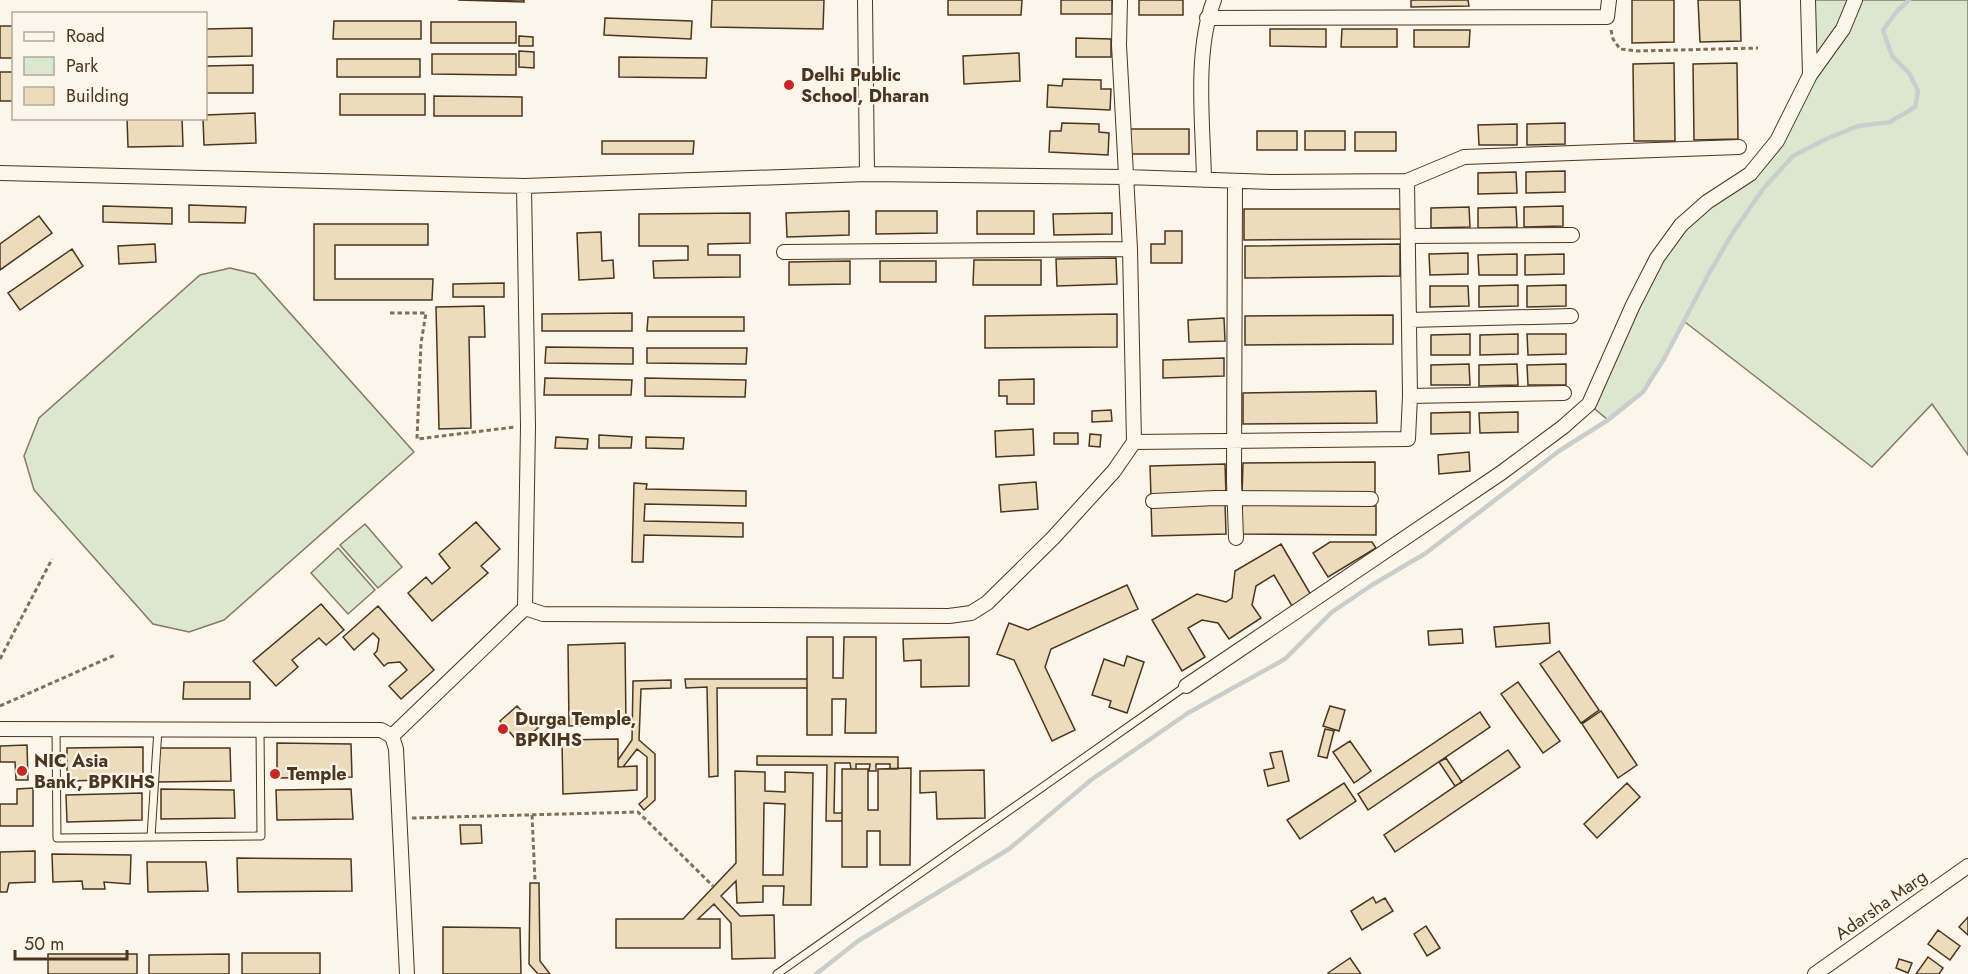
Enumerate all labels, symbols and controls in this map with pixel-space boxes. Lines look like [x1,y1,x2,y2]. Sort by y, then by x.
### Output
legend [12,12,207,120]
text: Road [66,23,105,49]
text: Park [66,53,98,79]
place label: Delhi Public School, Dharan [801,62,929,109]
marker: Delhi Public School, Dharan [782,78,796,92]
text: Building [66,83,129,109]
place label: Durga Temple, BPKIHS [515,706,636,753]
marker: Durga Temple, BPKIHS [496,722,510,736]
place label: NIC Asia Bank, BPKIHS [34,748,155,795]
place label: Temple [287,761,347,787]
marker: NIC Asia Bank, BPKIHS [15,764,29,778]
marker: Temple [268,767,282,781]
street label: Adarsha Marg [1830,864,1932,946]
scale bar [15,923,128,961]
text: 50 m [24,931,64,957]

